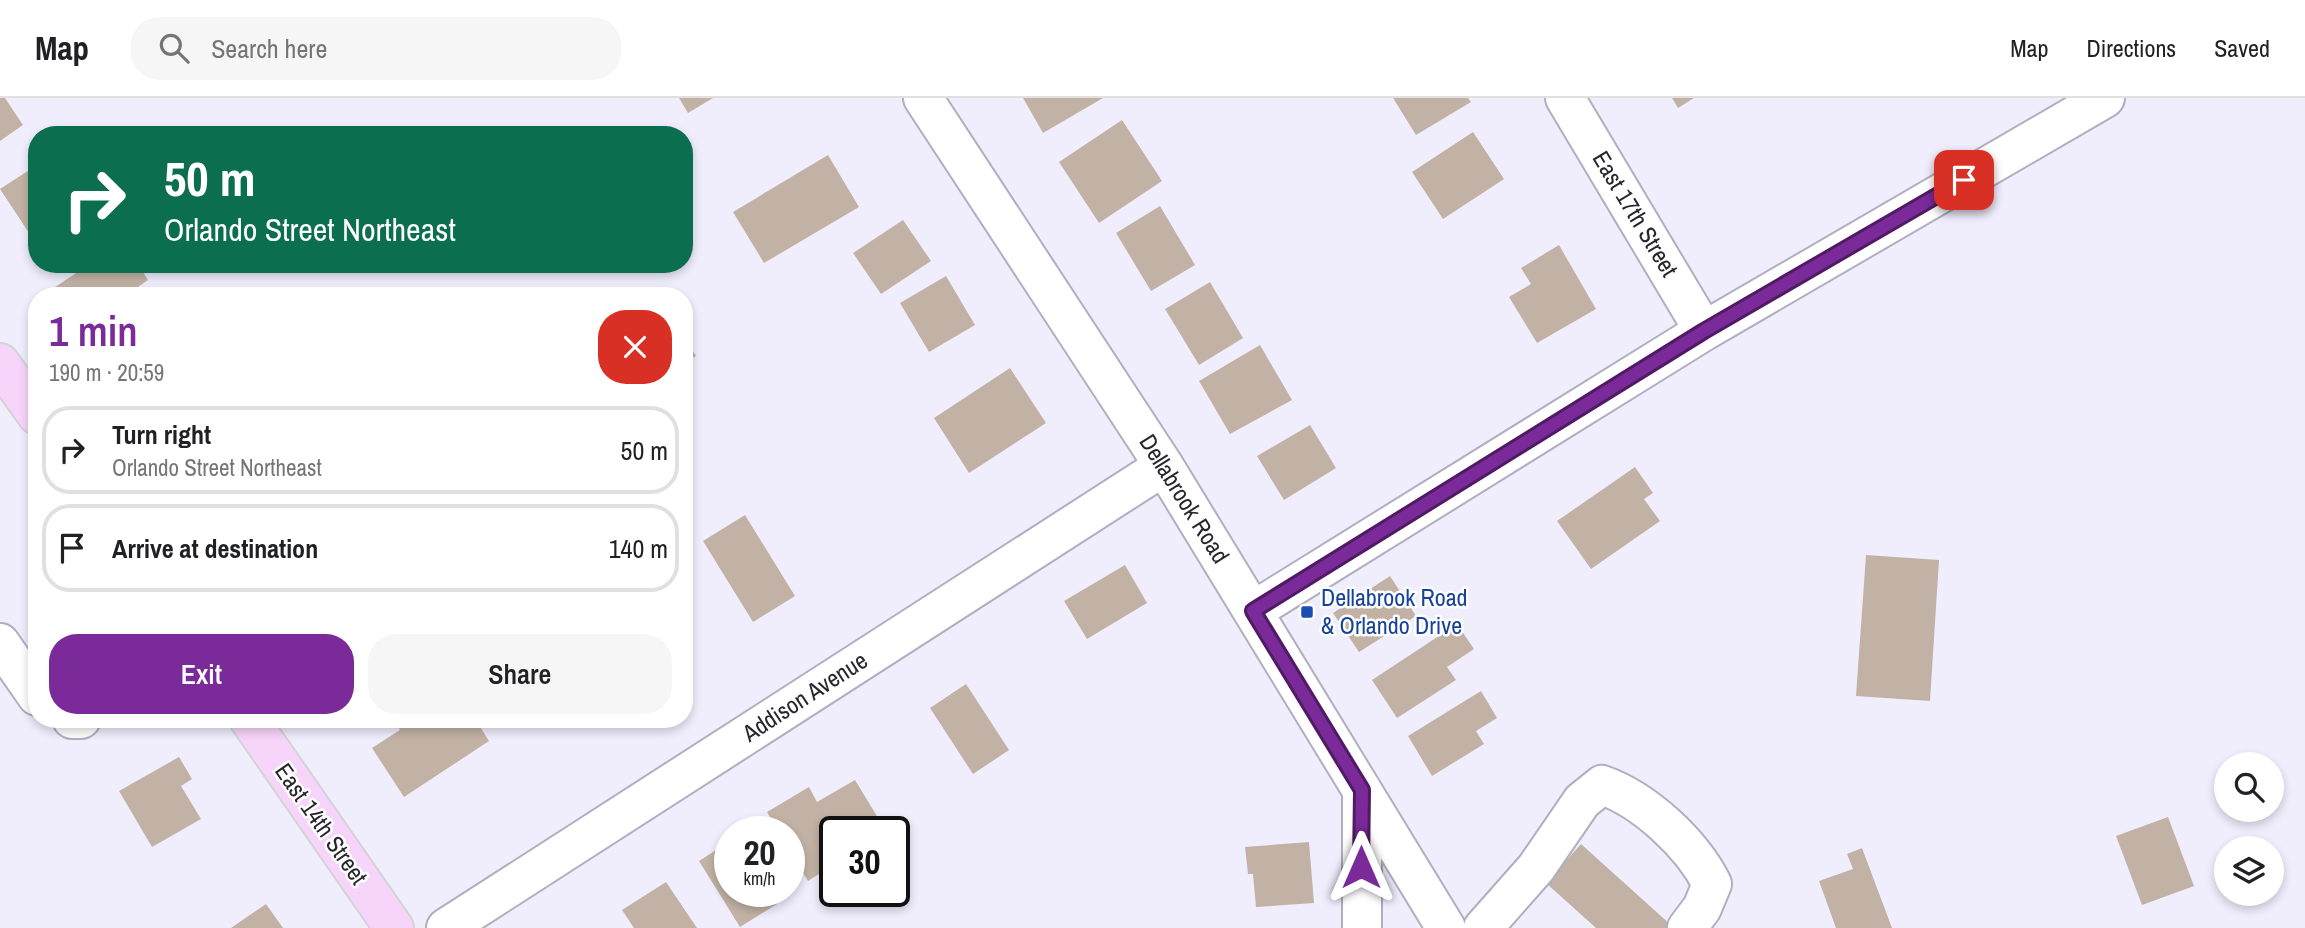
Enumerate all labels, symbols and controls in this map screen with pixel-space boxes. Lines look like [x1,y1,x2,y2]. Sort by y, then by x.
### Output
search box [131,17,621,80]
text: Map [35,26,89,70]
icon: search [155,29,193,67]
text: Search here [211,31,327,66]
text: Map [2010,32,2048,64]
text: Directions [2086,32,2176,64]
text: Saved [2214,32,2270,64]
text: 50 m [164,145,256,211]
street label: East 17th Street [1586,145,1686,283]
pin [1934,150,1994,210]
icon: right [49,154,140,245]
icon: arrive [1945,161,1983,199]
text: Orlando Street Northeast [164,208,456,251]
text: 1 min [49,303,138,359]
button: close [598,310,672,384]
text: 190 m · 20:59 [49,357,164,388]
text: Turn right [112,417,211,452]
street label: Dellabrook Road [1132,428,1237,569]
icon: right [53,431,91,469]
text: 50 m [621,433,668,468]
text: Orlando Street Northeast [112,452,322,483]
icon: arrive [53,529,91,567]
text: Arrive at destination [112,531,318,566]
text: 140 m [609,531,668,566]
place label: Dellabrook Road & Orlando Drive [1321,581,1468,641]
marker: Dellabrook Road & Orlando Drive [1299,604,1315,620]
button: Exit [49,634,354,714]
button: Share [368,634,672,714]
street label: Addison Avenue [735,644,873,749]
map controls [2214,752,2284,906]
button: search [2214,752,2284,822]
street label: East 14th Street [268,756,376,891]
speed limit sign: 30 [819,816,910,907]
text: 20 [744,829,775,876]
position arrow [1324,830,1398,904]
button: layers [2214,836,2284,906]
text: km/h [744,866,776,891]

